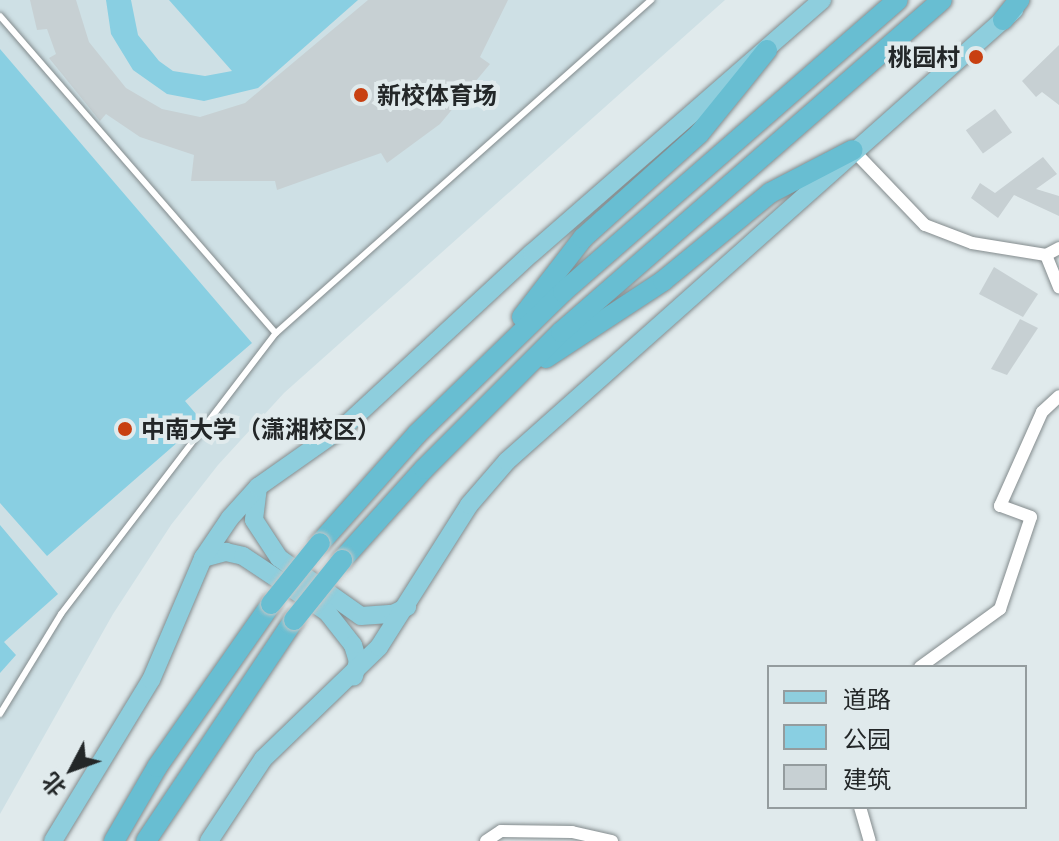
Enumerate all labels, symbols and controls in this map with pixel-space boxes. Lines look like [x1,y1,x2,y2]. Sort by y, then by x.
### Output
place label: 桃园村 [888,43,960,71]
marker: 桃园村 [967,48,985,66]
place label: 新校体育场 [377,81,497,109]
marker: 新校体育场 [352,86,370,104]
place label: 中南大学（潇湘校区） [141,415,381,443]
marker: 中南大学（潇湘校区） [116,420,134,438]
legend [767,665,1027,809]
text: 道路 [843,684,891,713]
text: 公园 [843,724,891,753]
north arrow [32,729,112,809]
text: 建筑 [843,764,891,793]
text: 北 [36,768,71,802]

